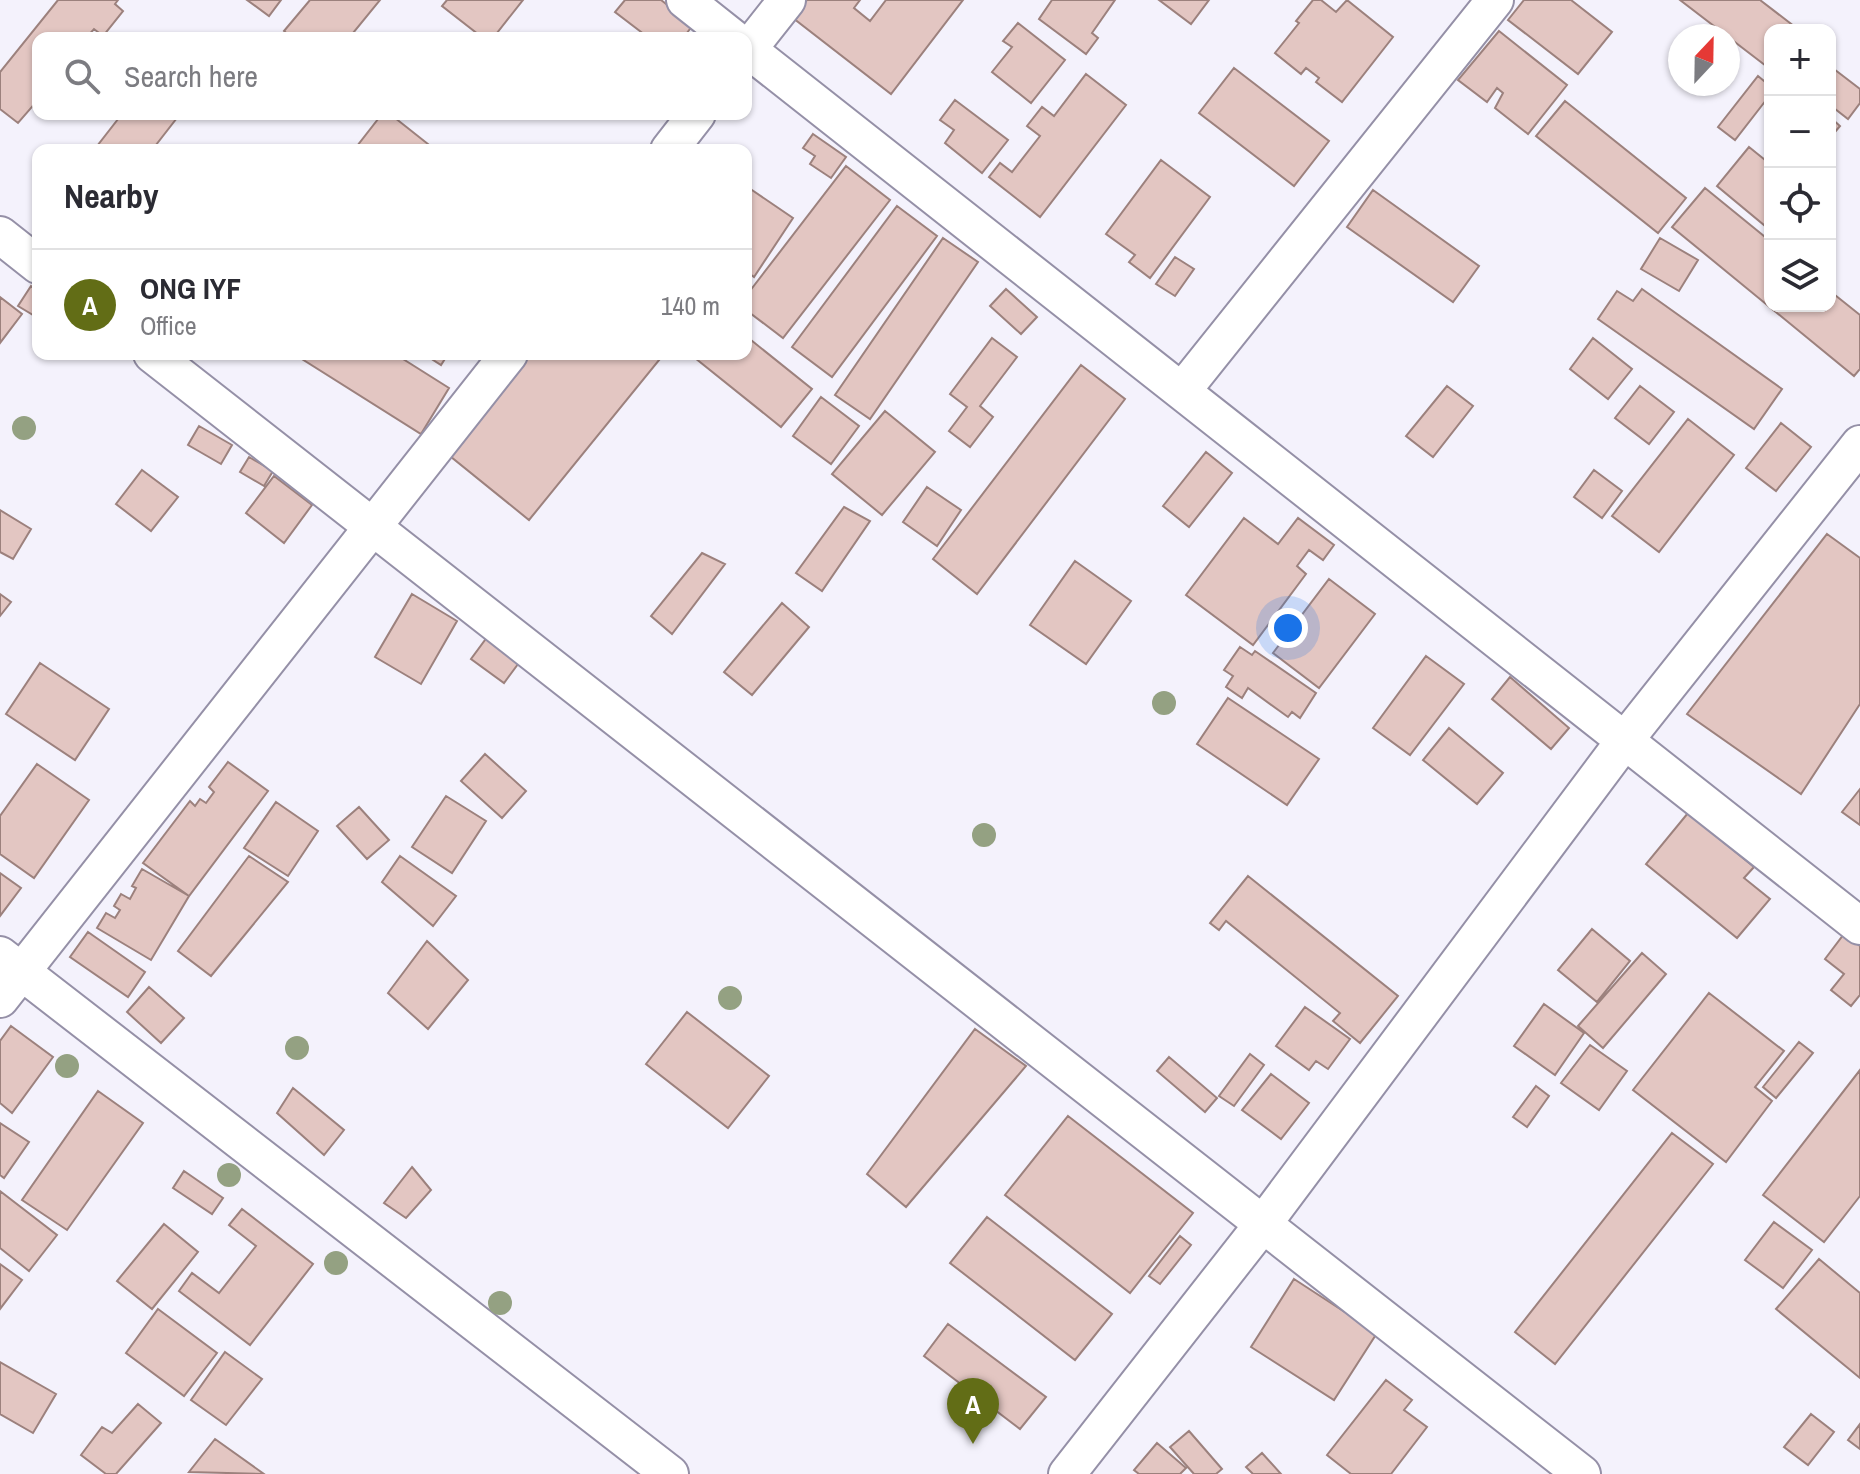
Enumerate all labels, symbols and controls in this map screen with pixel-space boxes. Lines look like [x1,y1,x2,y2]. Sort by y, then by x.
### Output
north arrow [1668,24,1740,96]
map controls [1764,24,1836,312]
button: + [1764,24,1836,96]
search box [32,32,752,120]
icon: search [60,54,104,98]
text: Search here [124,56,258,96]
button: − [1764,96,1836,168]
button: locate [1764,168,1836,240]
text: Nearby [64,173,159,219]
button: layers [1764,240,1836,312]
text: ONG IYF [140,268,241,308]
text: A [82,288,98,323]
text: 140 m [661,288,720,323]
text: Office [140,308,197,343]
your location [1268,608,1308,648]
pin: A [947,1378,999,1444]

